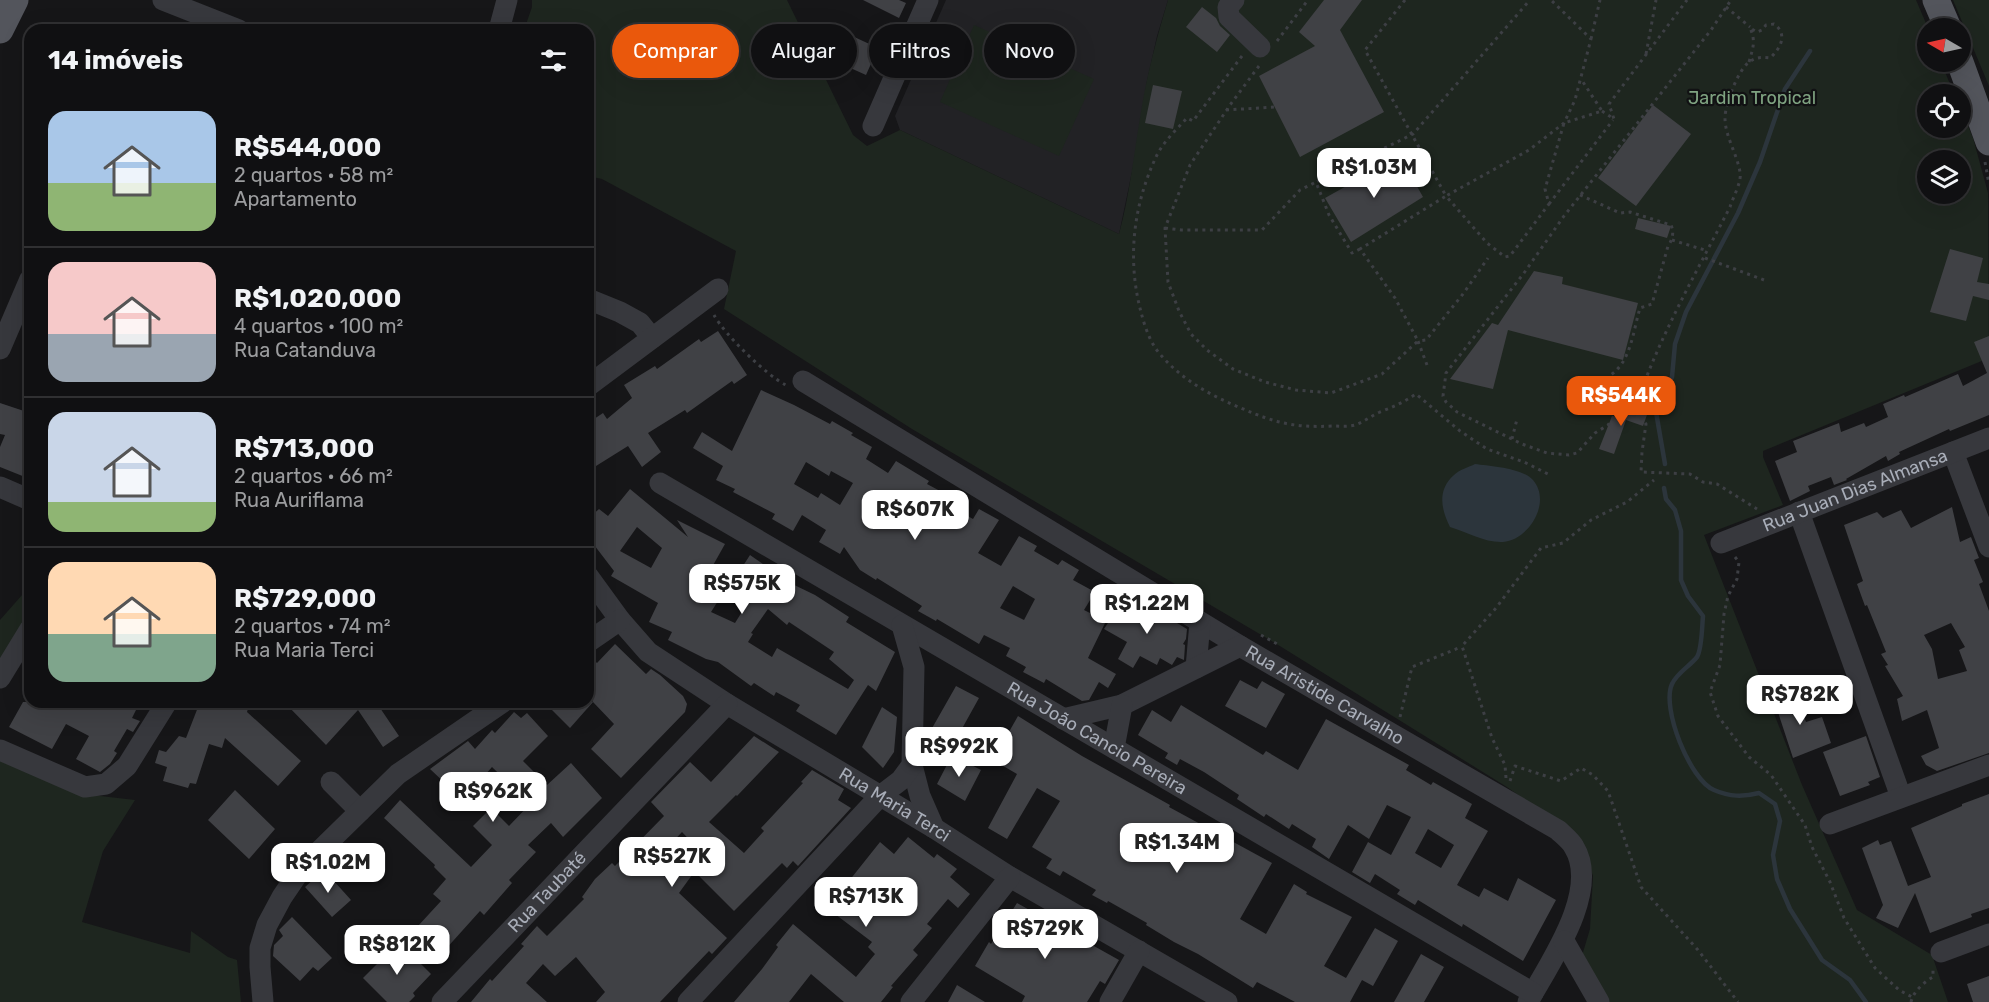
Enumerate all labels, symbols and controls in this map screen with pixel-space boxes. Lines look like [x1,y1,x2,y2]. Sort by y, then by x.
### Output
north arrow [1917,18,1971,72]
map controls [1917,18,1971,204]
chip: Comprar [612,24,739,78]
chip: Alugar [751,24,857,78]
chip: Filtros [869,24,972,78]
chip: Novo [984,24,1075,78]
icon: filters [537,44,570,77]
text: 14 imóveis [48,45,183,76]
button: locate [1917,84,1971,138]
park label: Jardim Tropical [1688,87,1816,109]
text: R$544,000 [234,132,382,163]
icon: home [96,135,168,207]
pin: R$1.03M [1319,148,1429,199]
button: layers [1917,150,1971,204]
text: R$1.03M [1331,155,1417,179]
text: 2 quartos · 58 m² [234,163,393,187]
text: Apartamento [234,187,357,211]
text: R$1,020,000 [234,283,401,314]
icon: home [96,286,168,358]
text: 4 quartos · 100 m² [234,314,403,338]
text: Rua Catanduva [234,338,376,362]
pin: R$544K [1572,376,1670,427]
text: R$544K [1581,383,1661,407]
text: R$713,000 [234,433,374,464]
icon: home [96,436,168,508]
street label: Rua Juan Dias Almansa [1759,444,1951,537]
text: 2 quartos · 66 m² [234,464,393,488]
text: Rua Auriflama [234,488,364,512]
pin: R$607K [866,490,964,541]
text: R$607K [876,497,954,521]
pin: R$575K [693,564,791,615]
text: R$575K [703,571,781,595]
text: R$729,000 [234,583,377,614]
pin: R$1.22M [1092,584,1202,635]
icon: home [96,586,168,658]
text: R$1.22M [1104,591,1190,615]
text: 2 quartos · 74 m² [234,614,391,638]
text: Rua Maria Terci [234,638,374,662]
street label: Rua Aristide Carvalho [1242,641,1408,750]
pin: R$782K [1751,675,1849,726]
street label: Rua João Cancio Pereira [1003,677,1191,799]
text: R$782K [1761,682,1839,706]
pin: R$992K [910,727,1008,778]
text: R$992K [919,734,999,758]
street label: Rua Maria Terci [835,763,954,847]
pin: R$962K [444,772,542,823]
text: R$962K [453,779,533,803]
pin: R$1.34M [1122,823,1232,874]
text: R$1.34M [1134,830,1220,854]
pin: R$527K [623,837,721,888]
pin: R$1.02M [273,843,383,894]
text: R$527K [633,844,711,868]
street label: Rua Taubaté [503,847,591,937]
text: R$1.02M [285,850,371,874]
pin: R$713K [817,877,915,928]
text: R$713K [828,884,904,908]
pin: R$729K [996,909,1094,960]
text: R$729K [1006,916,1084,940]
pin: R$812K [348,925,446,976]
text: R$812K [359,932,435,956]

